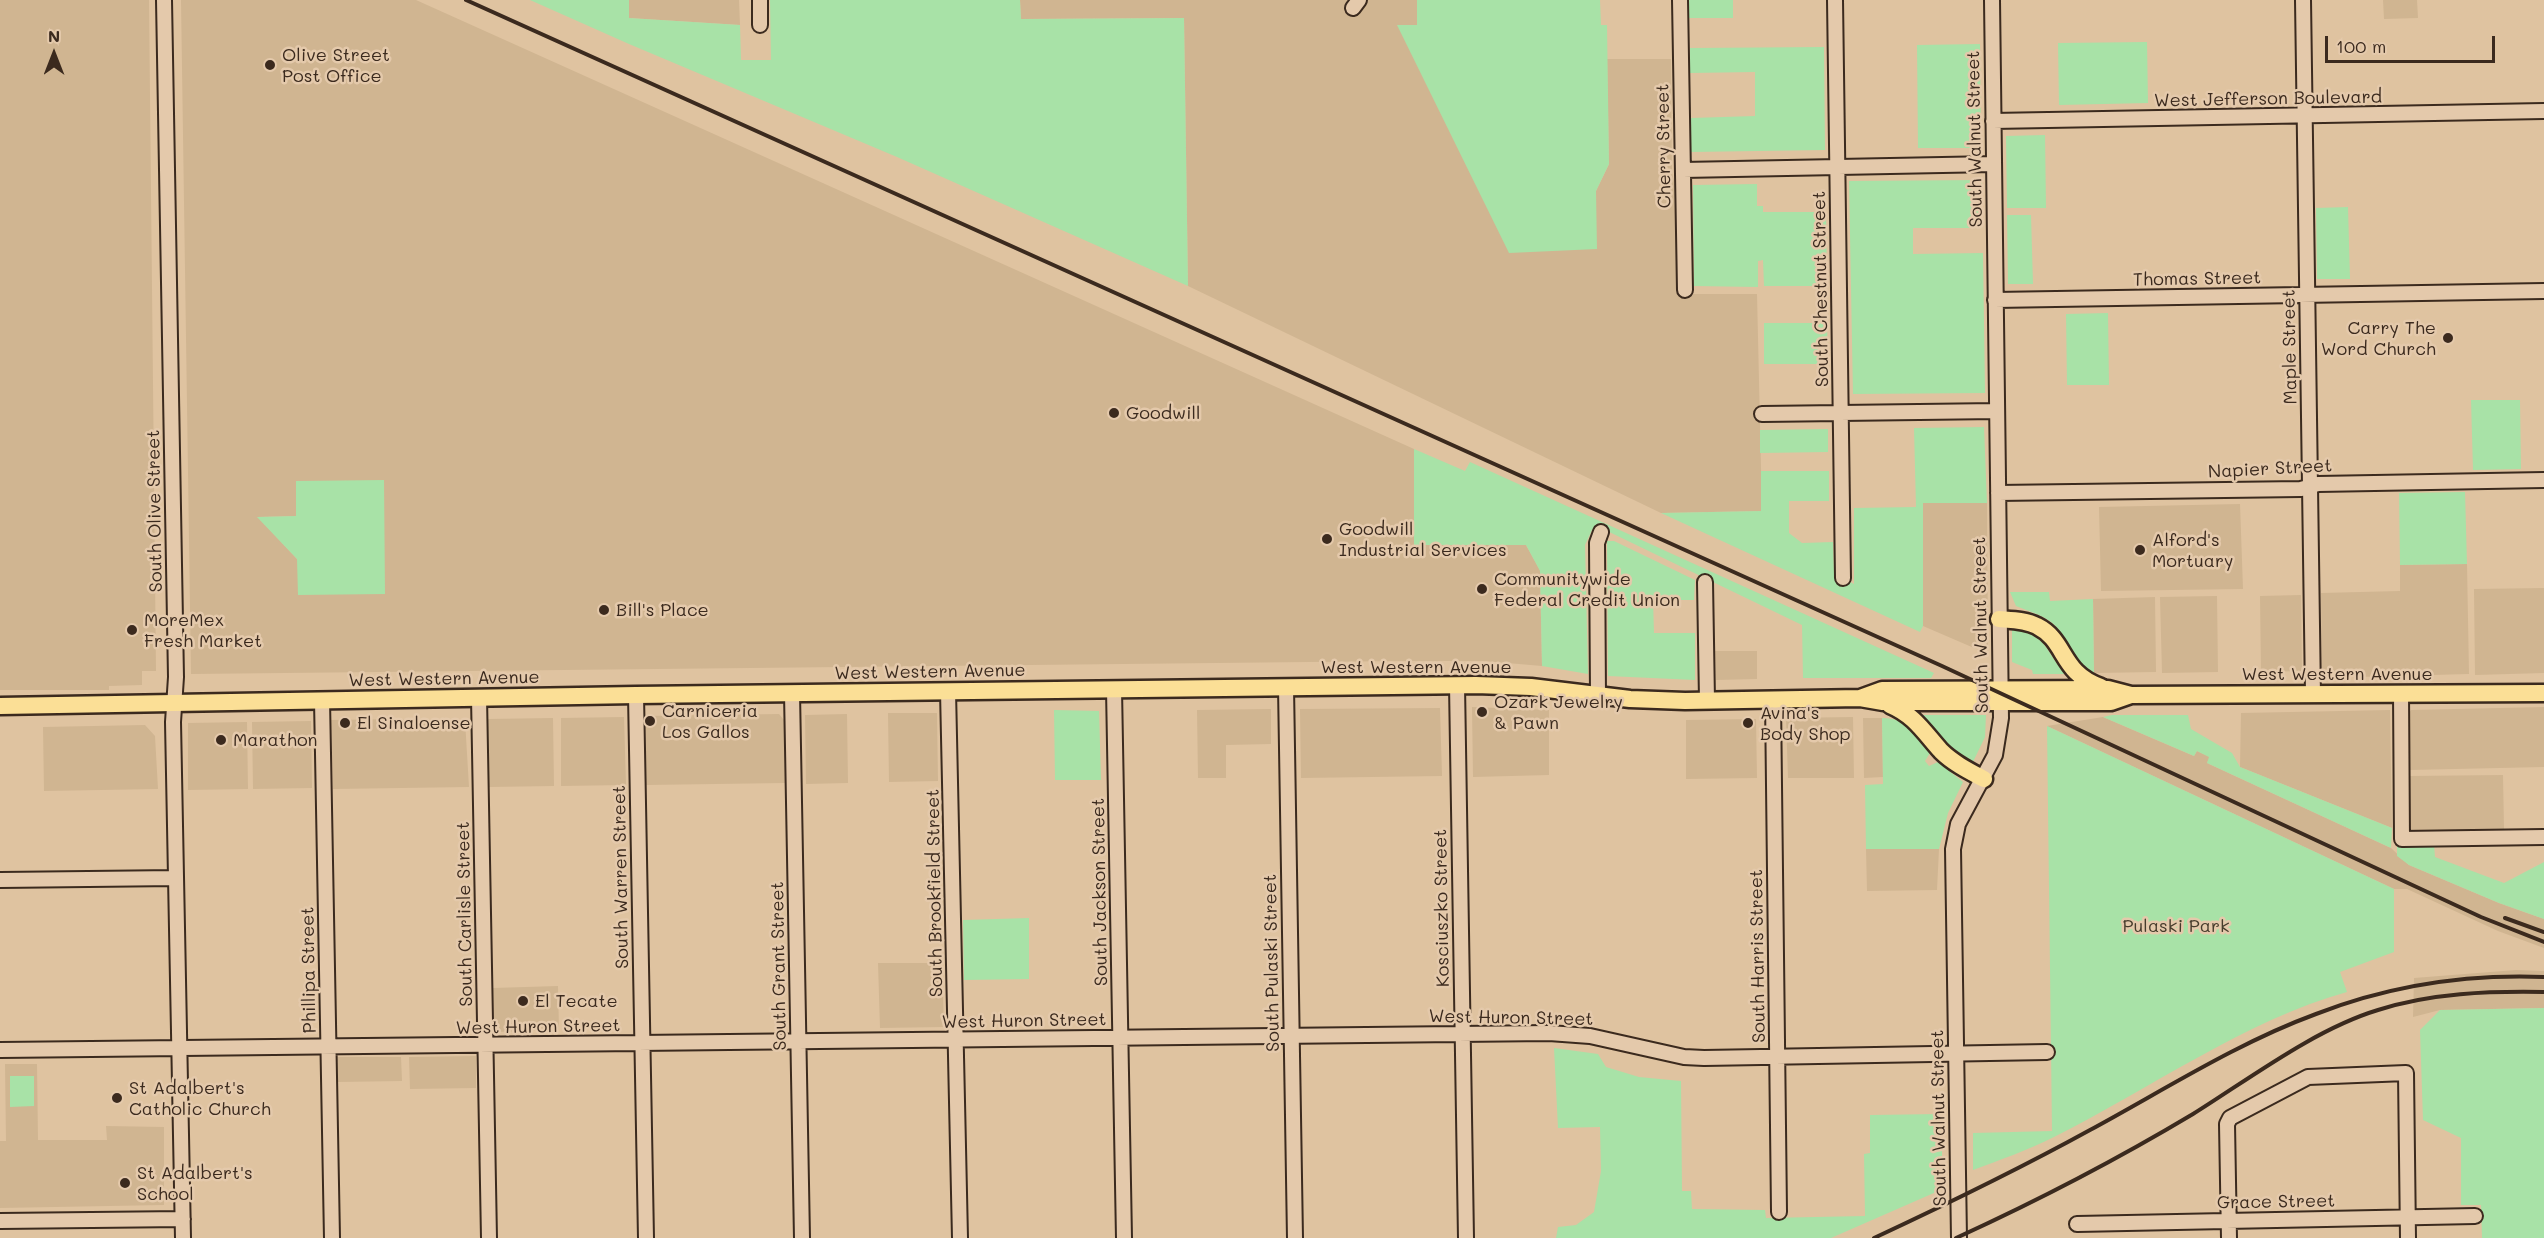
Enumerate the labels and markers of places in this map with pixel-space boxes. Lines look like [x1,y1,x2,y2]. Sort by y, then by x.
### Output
place label: Olive Street Post Office [282,44,390,86]
marker: Olive Street Post Office [263,58,277,72]
place label: Carry The Word Church [2321,317,2436,360]
marker: Carry The Word Church [2441,331,2455,345]
place label: Goodwill [1126,402,1201,424]
marker: Goodwill [1107,406,1121,420]
place label: Goodwill Industrial Services [1339,518,1507,560]
place label: Alford's Mortuary [2152,529,2233,572]
marker: Goodwill Industrial Services [1320,532,1334,546]
marker: Alford's Mortuary [2133,543,2147,557]
place label: Communitywide Federal Credit Union [1494,568,1680,610]
marker: Communitywide Federal Credit Union [1475,582,1489,596]
place label: Bill's Place [616,599,709,621]
marker: Bill's Place [597,603,611,617]
place label: MoreMex Fresh Market [144,609,262,652]
marker: MoreMex Fresh Market [125,623,139,637]
place label: Ozark Jewelry & Pawn [1494,691,1623,734]
place label: Carniceria Los Gallos [662,700,758,742]
place label: Avina's Body Shop [1760,702,1850,744]
marker: Ozark Jewelry & Pawn [1475,705,1489,719]
place label: El Sinaloense [357,712,471,734]
marker: Carniceria Los Gallos [643,714,657,728]
marker: El Sinaloense [338,716,352,730]
marker: Avina's Body Shop [1741,716,1755,730]
place label: Marathon [233,729,318,751]
marker: Marathon [214,733,228,747]
place label: El Tecate [535,990,618,1012]
marker: El Tecate [516,994,530,1008]
place label: St Adalbert's Catholic Church [129,1077,271,1120]
marker: St Adalbert's Catholic Church [110,1091,124,1105]
place label: St Adalbert's School [137,1162,253,1204]
marker: St Adalbert's School [118,1176,132,1190]

